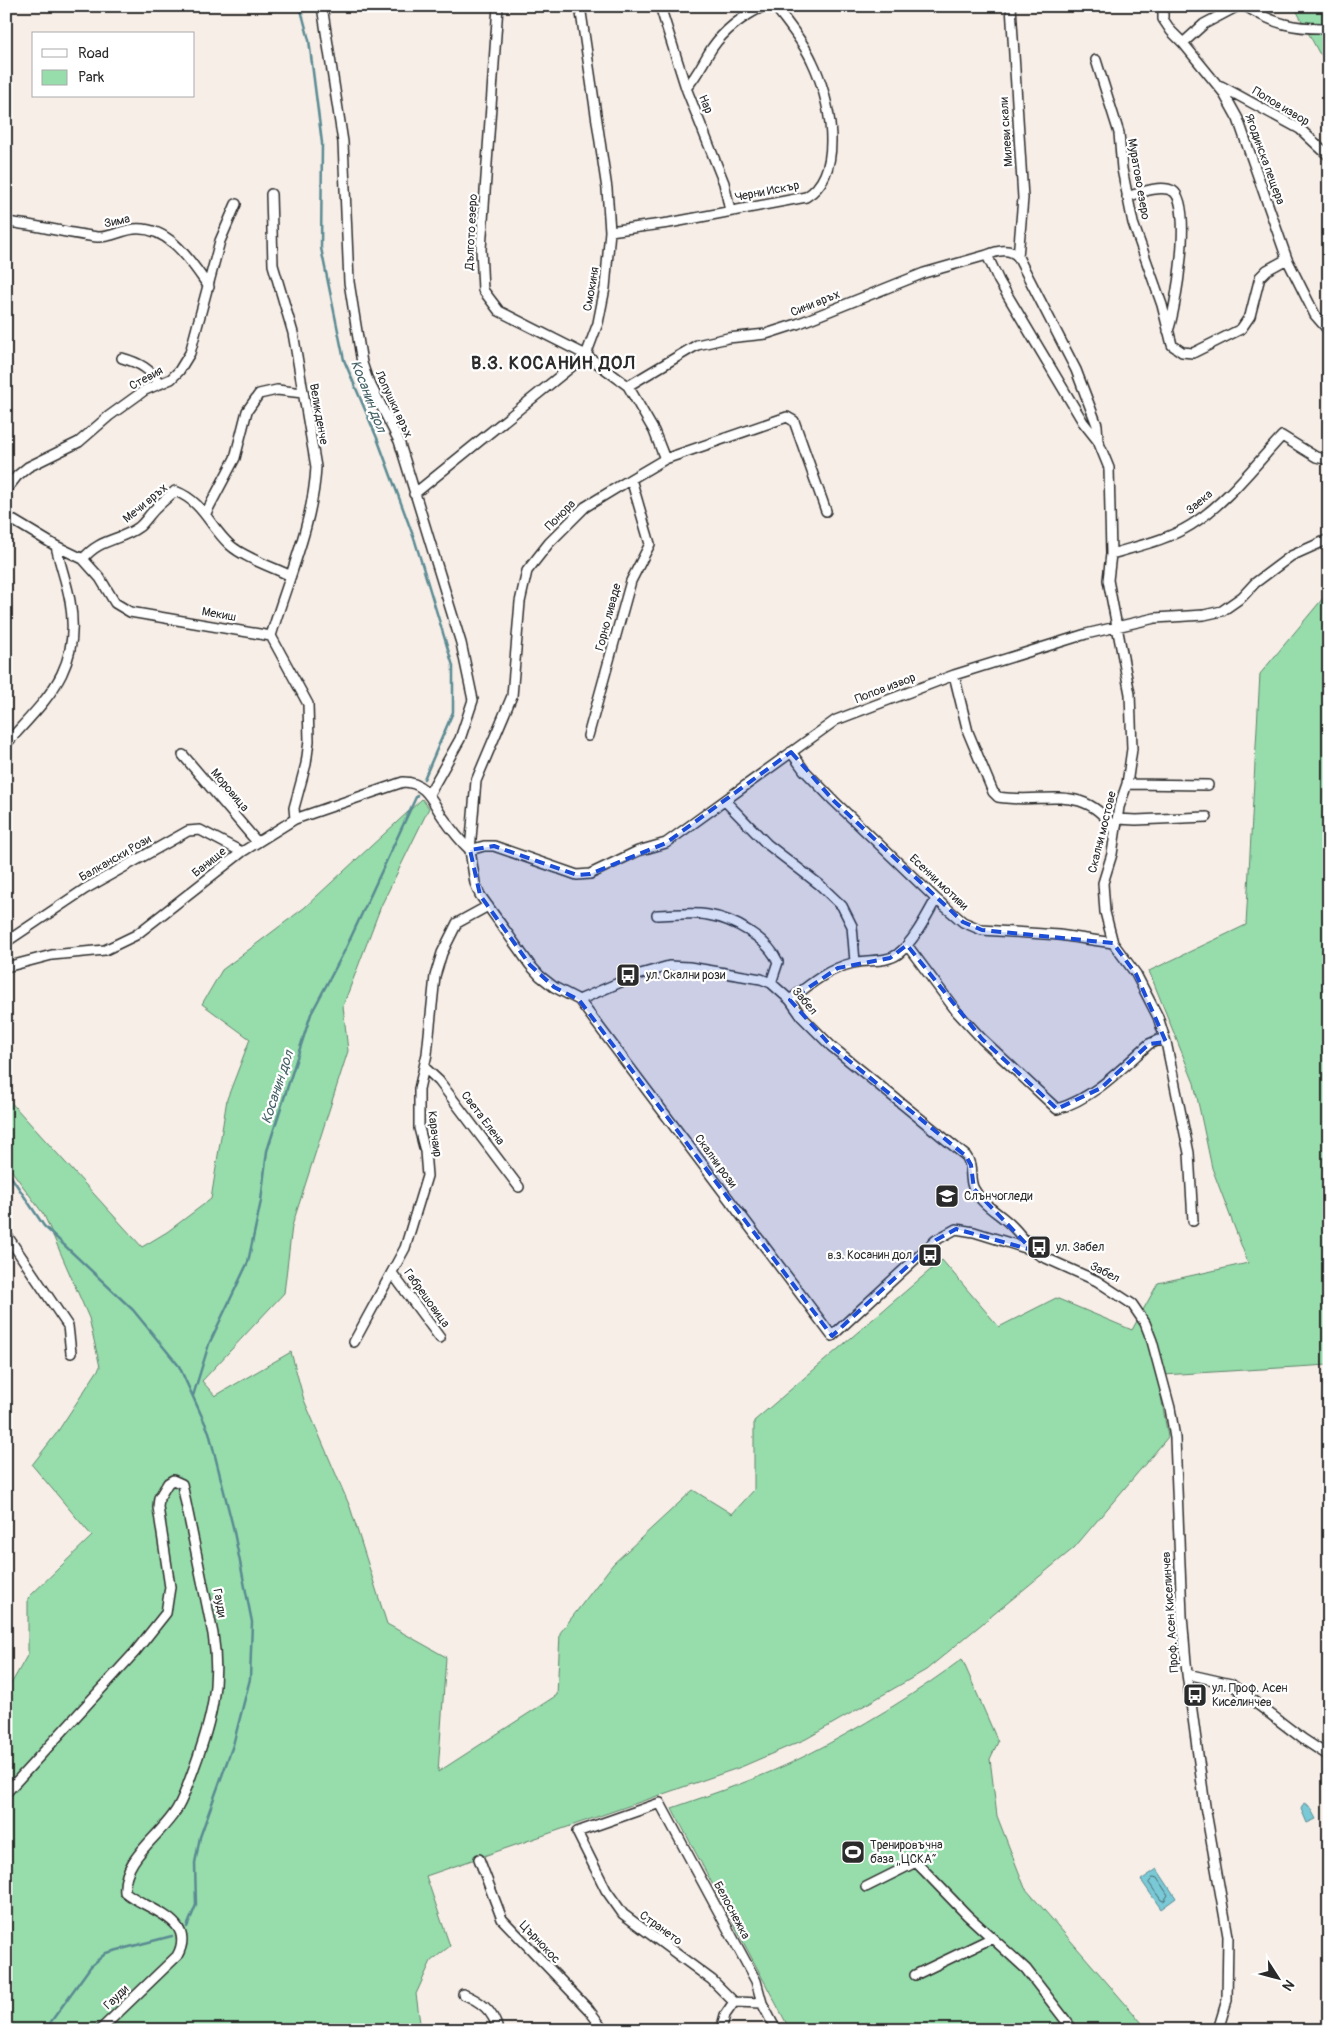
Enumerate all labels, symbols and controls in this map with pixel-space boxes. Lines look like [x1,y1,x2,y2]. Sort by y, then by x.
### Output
legend [32,32,195,98]
text: Road [78,44,109,63]
text: Park [78,68,105,87]
street label: Попов извор [1250,84,1312,129]
street label: Нар [695,93,716,116]
street label: Милеви скали [997,96,1016,167]
street label: Ягодинска пещера [1241,112,1288,207]
street label: Муратово езеро [1124,137,1153,221]
street label: Черни Искър [734,178,801,205]
street label: Дългото езеро [462,193,481,271]
street label: Зима [103,211,132,232]
street label: Смокиня [580,265,603,313]
street label: Сини връх [788,287,842,320]
district label: В.З. КОСАНИН ДОЛ [471,352,635,375]
water label: Косанин дол [347,358,391,436]
street label: Стевия [127,363,166,394]
street label: Лопушки връх [371,367,416,440]
street label: Великденче [306,382,331,446]
street label: Мечи връх [120,480,171,526]
street label: Заека [1183,486,1216,518]
street label: Понора [542,497,579,534]
street label: Горно ливаде [592,582,625,652]
street label: Мекиш [201,604,237,625]
street label: Попов извор [853,670,918,707]
street label: Моровица [207,766,252,815]
street label: Скални мостове [1085,790,1120,875]
street label: Балкански Рози [77,831,154,885]
street label: Банище [189,844,230,881]
street label: Есенни мотиви [906,851,972,914]
bus stop icon: ул. Скални рози [615,962,641,988]
place label: ул. Скални рози [645,968,726,983]
street label: Забел [789,984,821,1018]
water label: Косанин дол [258,1047,298,1126]
street label: Света Елена [458,1088,508,1148]
street label: Карачаир [424,1110,445,1158]
street label: Скални рози [691,1132,740,1192]
school or university icon: Слънчогледи [934,1183,960,1209]
place label: Слънчогледи [964,1189,1033,1204]
bus stop icon: ул. Забел [1026,1234,1052,1260]
place label: ул. Забел [1055,1240,1104,1255]
bus stop icon: в.з. Косанин дол [917,1242,943,1268]
place label: в.з. Косанин дол [828,1248,912,1263]
street label: Забел [1087,1259,1122,1286]
street label: Габрешовица [400,1266,453,1331]
street label: Проф. Асен Киселинчев [1159,1551,1182,1673]
street label: Гауди [209,1587,230,1619]
place label: ул. Проф. Асен Киселинчев [1211,1681,1287,1710]
bus stop icon: ул. Проф. Асен Киселинчев [1182,1682,1208,1708]
place label: Тренировъчна база „ЦСКА“ [870,1838,943,1867]
sports icon: Тренировъчна база „ЦСКА“ [840,1839,866,1865]
street label: Белоснежка [710,1879,753,1942]
street label: Странето [636,1908,685,1949]
street label: Църнокос [516,1918,563,1967]
north arrow [1252,1954,1302,2004]
text: N [1278,1977,1298,1994]
street label: Гауди [101,1981,132,2013]

